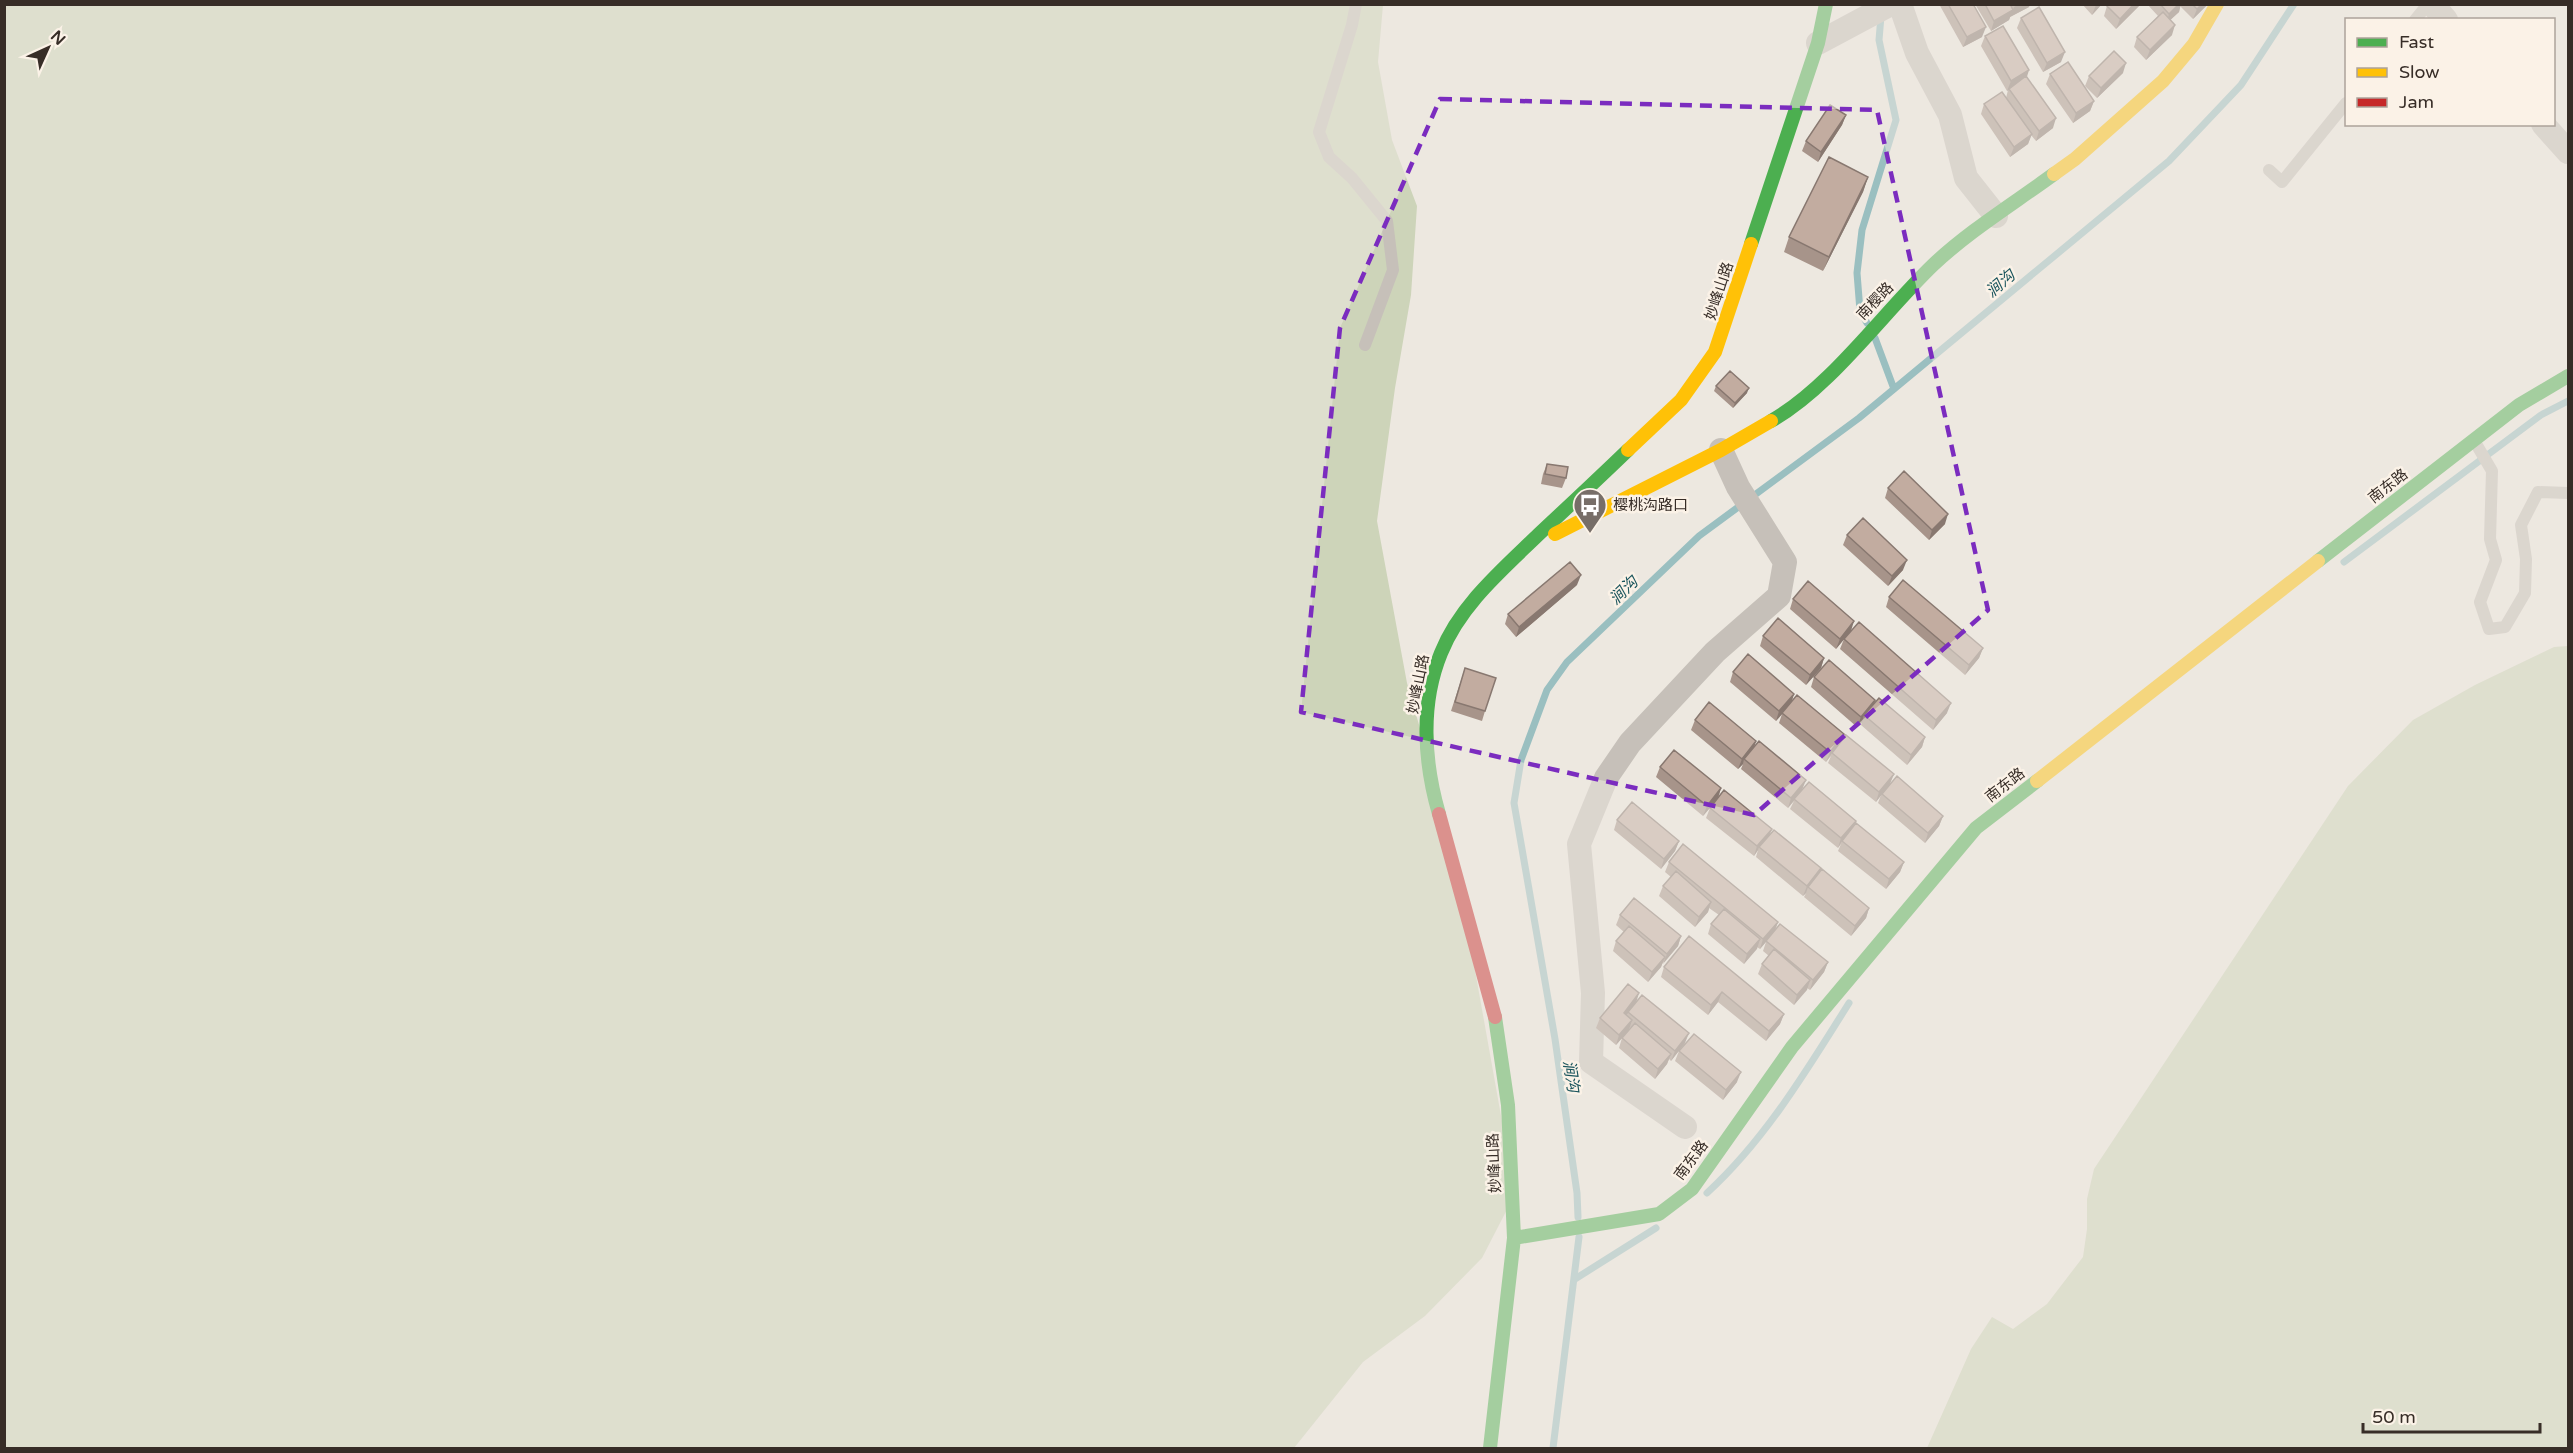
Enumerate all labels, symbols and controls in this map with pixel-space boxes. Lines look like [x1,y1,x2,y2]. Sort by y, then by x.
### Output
north arrow [18,18,78,78]
legend [2345,18,2555,126]
text: N [46,26,70,50]
text: Fast [2399,31,2434,53]
text: Slow [2399,61,2440,83]
text: Jam [2399,91,2434,113]
street label: 妙峰山路 [1701,260,1737,322]
water label: 涧沟 [1982,265,2021,302]
street label: 南樱路 [1853,279,1897,323]
street label: 南东路 [2365,465,2411,507]
bus stop icon: 樱桃沟路口 [1572,487,1608,534]
place label: 樱桃沟路口 [1613,496,1688,514]
water label: 涧沟 [1605,571,1644,609]
street label: 妙峰山路 [1403,653,1433,715]
street label: 南东路 [1982,764,2028,806]
water label: 涧沟 [1559,1059,1584,1095]
street label: 妙峰山路 [1483,1133,1505,1193]
street label: 南东路 [1670,1137,1712,1183]
scale bar [2363,1396,2540,1434]
text: 50 m [2372,1406,2416,1428]

